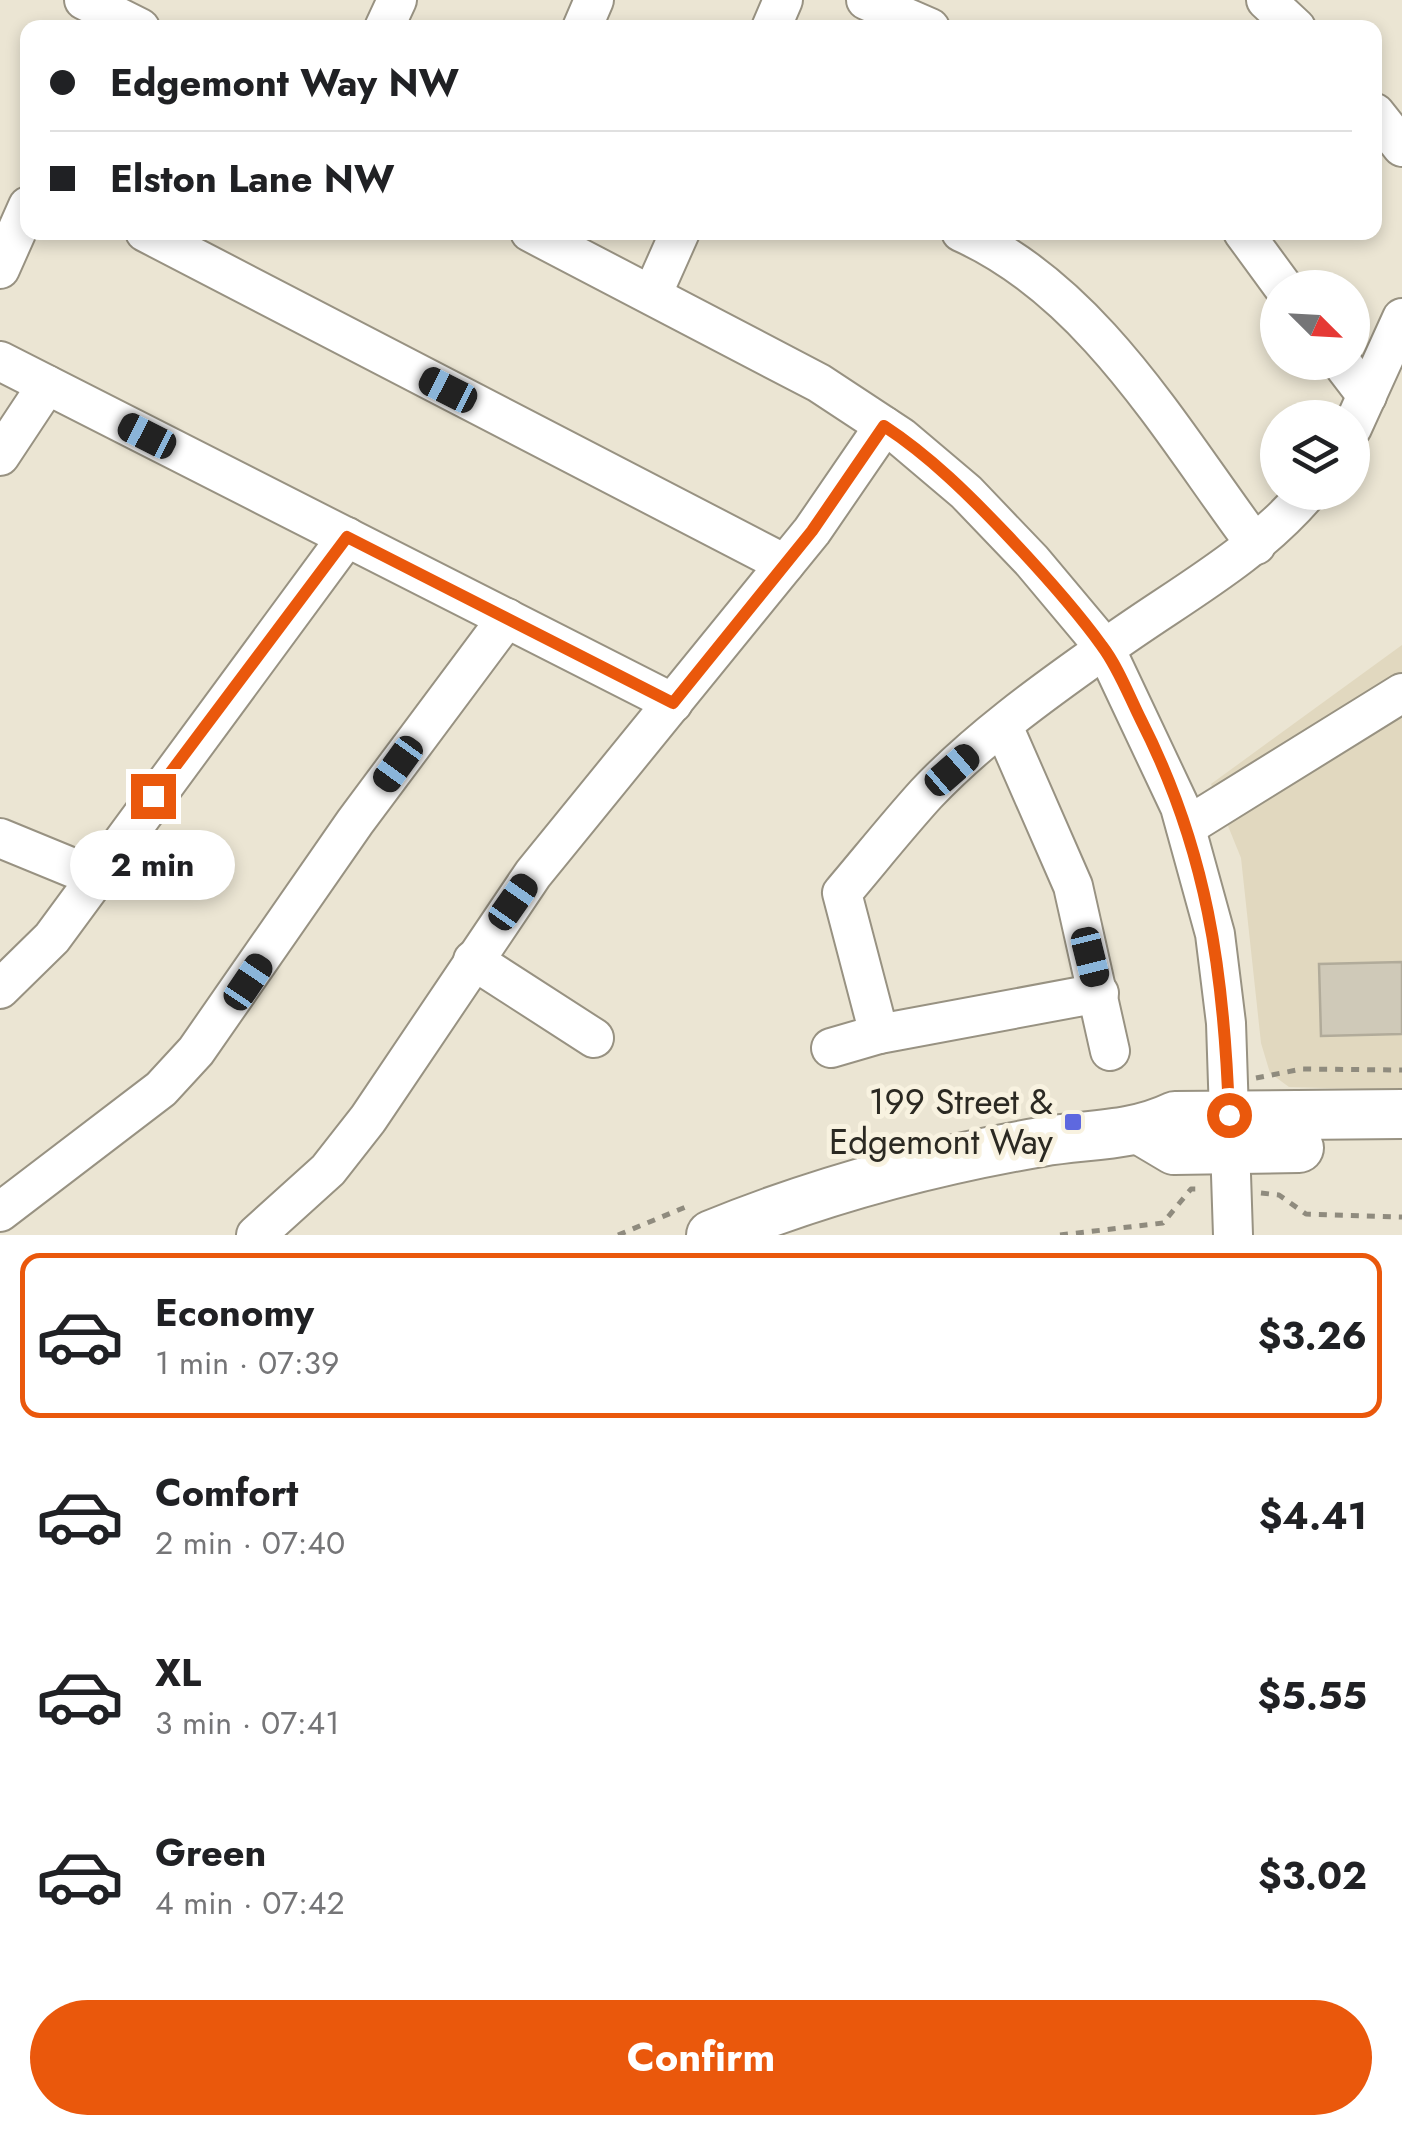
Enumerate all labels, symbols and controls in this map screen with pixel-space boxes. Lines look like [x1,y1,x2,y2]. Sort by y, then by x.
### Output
text: Edgemont Way NW [110,55,459,110]
text: Elston Lane NW [110,151,394,206]
north arrow [1260,270,1370,380]
map controls [1260,270,1370,510]
car [414,363,482,417]
button: layers [1260,400,1370,510]
car [113,409,181,463]
car [368,731,428,797]
car [920,739,984,801]
route end [131,774,176,819]
callout: 2 min [70,831,236,901]
text: 2 min [110,842,195,888]
car [484,869,542,935]
car [1068,924,1112,990]
car [219,949,277,1015]
place label: 199 Street & Edgemont Way [829,1077,1054,1167]
route start [1207,1093,1252,1138]
marker: 199 Street & Edgemont Way [1062,1111,1084,1133]
text: Economy [155,1285,314,1340]
icon: car [35,1291,125,1381]
text: $3.26 [1258,1308,1367,1363]
text: 1 min · 07:39 [155,1340,339,1386]
text: Comfort [155,1465,298,1520]
icon: car [35,1471,125,1561]
text: $4.41 [1259,1488,1367,1543]
text: 2 min · 07:40 [155,1520,345,1566]
text: XL [155,1645,201,1700]
icon: car [35,1651,125,1741]
text: $5.55 [1258,1668,1367,1723]
text: 3 min · 07:41 [155,1700,340,1746]
text: Green [155,1825,266,1880]
icon: car [35,1831,125,1921]
text: $3.02 [1258,1848,1367,1903]
text: 4 min · 07:42 [155,1880,345,1926]
button: Confirm [30,2000,1372,2115]

